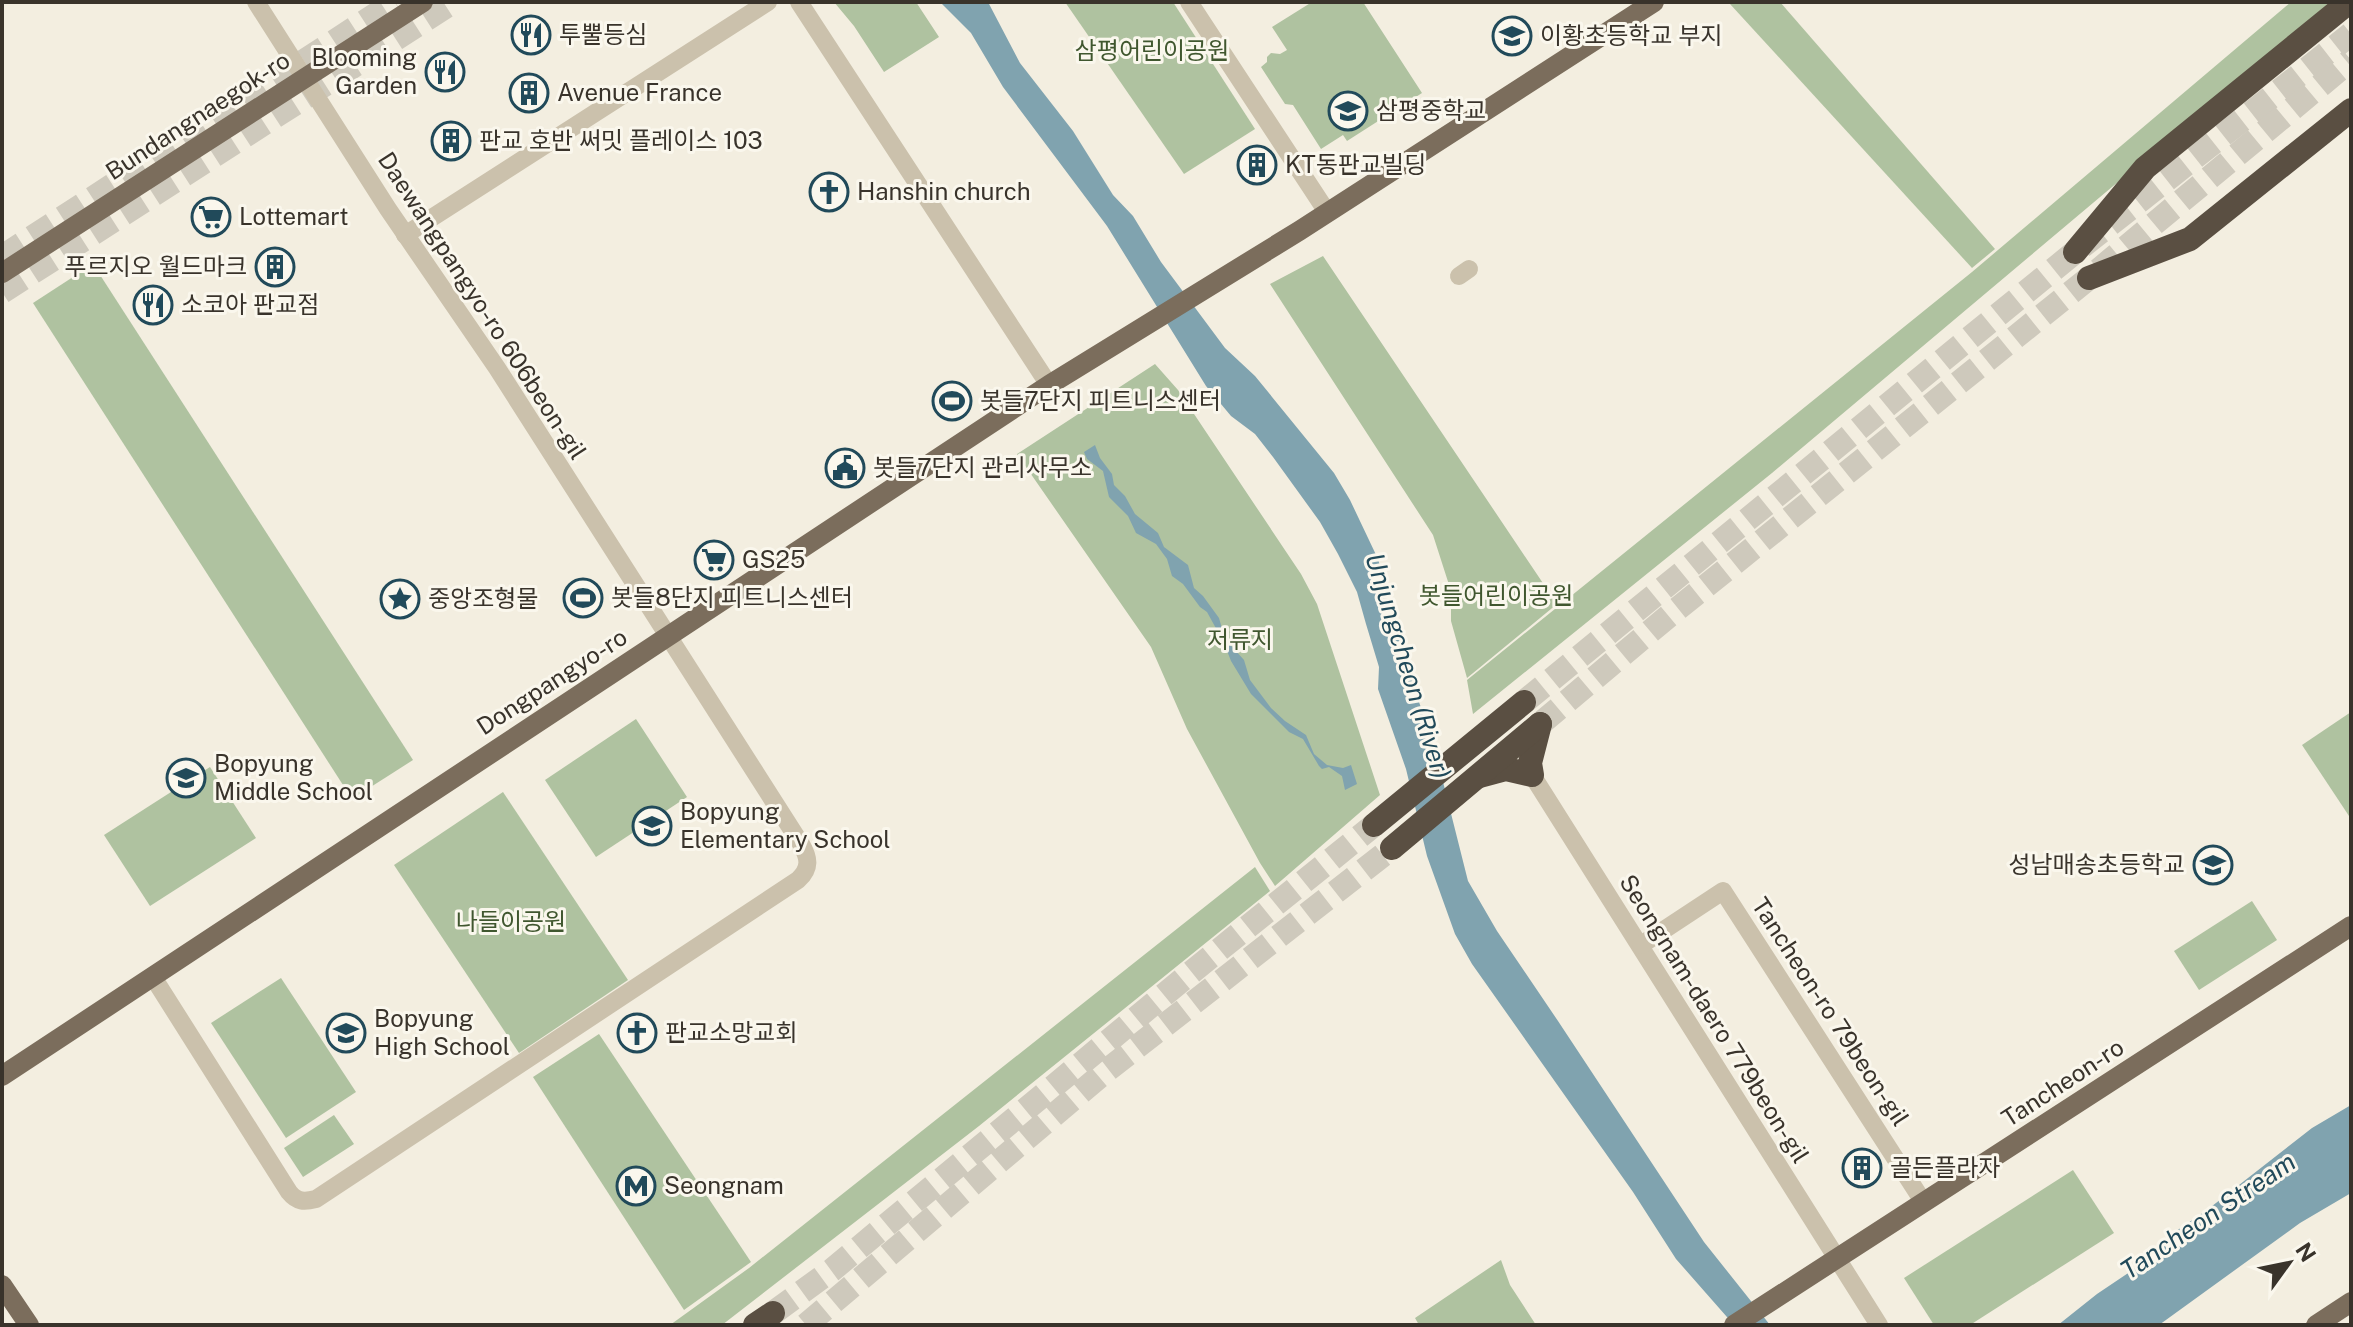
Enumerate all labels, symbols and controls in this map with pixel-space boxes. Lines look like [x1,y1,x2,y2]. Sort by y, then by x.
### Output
restaurant icon: 투뿔등심 [510,14,552,56]
school or university icon: 이황초등학교 부지 [1491,15,1533,57]
place label: 투뿔등심 [559,20,647,48]
place label: 이황초등학교 부지 [1540,21,1722,49]
park label: 삼평어린이공원 [1075,36,1229,64]
place label: Blooming Garden [311,43,417,99]
street label: Bundangnaegok-ro [100,45,295,185]
restaurant icon: Blooming Garden [424,51,466,93]
building icon: Avenue France [508,72,550,114]
place label: Avenue France [557,78,722,106]
school or university icon: 삼평중학교 [1327,90,1369,132]
place label: 삼평중학교 [1376,96,1486,124]
building icon: 판교 호반 써밋 플레이스 103 [430,120,472,162]
place label: 판교 호반 써밋 플레이스 103 [479,126,763,154]
building icon: KT동판교빌딩 [1236,144,1278,186]
street label: Daewangpangyo-ro 606beon-gil [373,147,593,464]
place label: KT동판교빌딩 [1285,150,1426,178]
church icon: Hanshin church [808,171,850,213]
place label: Hanshin church [857,177,1030,205]
supermarket icon: Lottemart [190,196,232,238]
place label: Lottemart [239,202,349,230]
building icon: 푸르지오 월드마크 [254,246,296,288]
place label: 푸르지오 월드마크 [65,252,247,280]
restaurant icon: 소코아 판교점 [132,284,174,326]
place label: 소코아 판교점 [181,290,319,318]
sports icon: 봇들7단지 피트니스센터 [931,380,973,422]
place label: 봇들7단지 피트니스센터 [980,386,1221,414]
public building icon: 봇들7단지 관리사무소 [824,447,866,489]
place label: 봇들7단지 관리사무소 [873,453,1092,481]
supermarket icon: GS25 [693,539,735,581]
place label: GS25 [742,545,805,573]
water label: Unjungcheon (River) [1359,549,1458,783]
sports icon: 봇들8단지 피트니스센터 [562,577,604,619]
place icon: 중앙조형물 [379,578,421,620]
park label: 봇들어린이공원 [1419,581,1573,609]
place label: 봇들8단지 피트니스센터 [611,583,853,611]
place label: 중앙조형물 [428,584,538,612]
street label: Dongpangyo-ro [471,622,632,740]
park label: 저류지 [1207,625,1273,653]
place label: Bopyung Middle School [214,749,373,805]
school or university icon: Bopyung Middle School [165,757,207,799]
place label: Bopyung Elementary School [680,797,891,853]
school or university icon: Bopyung Elementary School [631,805,673,847]
school or university icon: 성남매송초등학교 [2192,844,2234,886]
place label: 성남매송초등학교 [2008,850,2185,878]
street label: Seongnam-daero 779beon-gil [1614,869,1815,1168]
street label: Tancheon-ro 79beon-gil [1746,892,1915,1131]
park label: 나들이공원 [456,907,566,935]
place label: Bopyung High School [374,1004,510,1060]
school or university icon: Bopyung High School [325,1012,367,1054]
church icon: 판교소망교회 [616,1012,658,1054]
place label: 판교소망교회 [665,1018,797,1046]
street label: Tancheon-ro [1996,1032,2129,1132]
water label: Tancheon Stream [2114,1146,2301,1285]
building icon: 골든플라자 [1841,1147,1883,1189]
place label: 골든플라자 [1890,1153,2000,1181]
metro station icon: Seongnam [615,1165,657,1207]
place label: Seongnam [664,1171,784,1199]
north arrow [2249,1223,2329,1303]
text: N [2290,1238,2321,1266]

